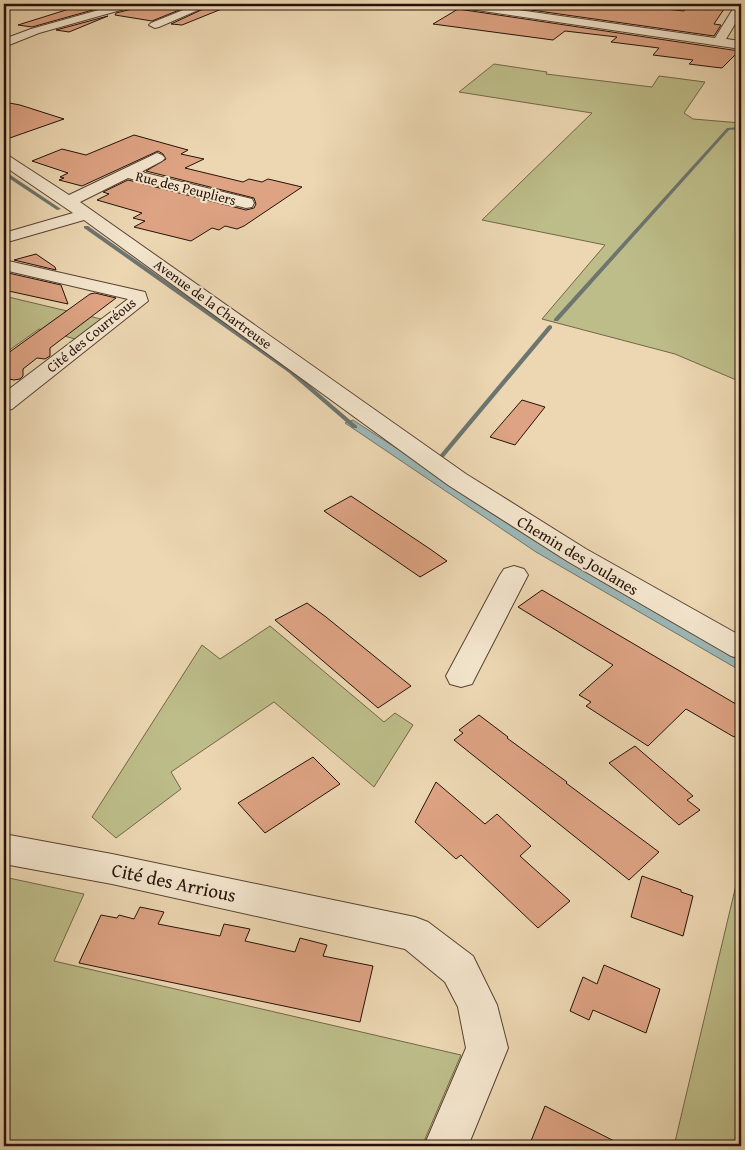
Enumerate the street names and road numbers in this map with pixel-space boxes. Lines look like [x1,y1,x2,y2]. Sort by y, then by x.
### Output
street label: Rue des Peupliers [134,166,238,210]
street label: Avenue de la Chartreuse [150,254,276,354]
street label: Cité des Courréous [42,293,140,377]
street label: Chemin des Joulanes [513,509,643,601]
street label: Cité des Arrious [109,855,239,909]

